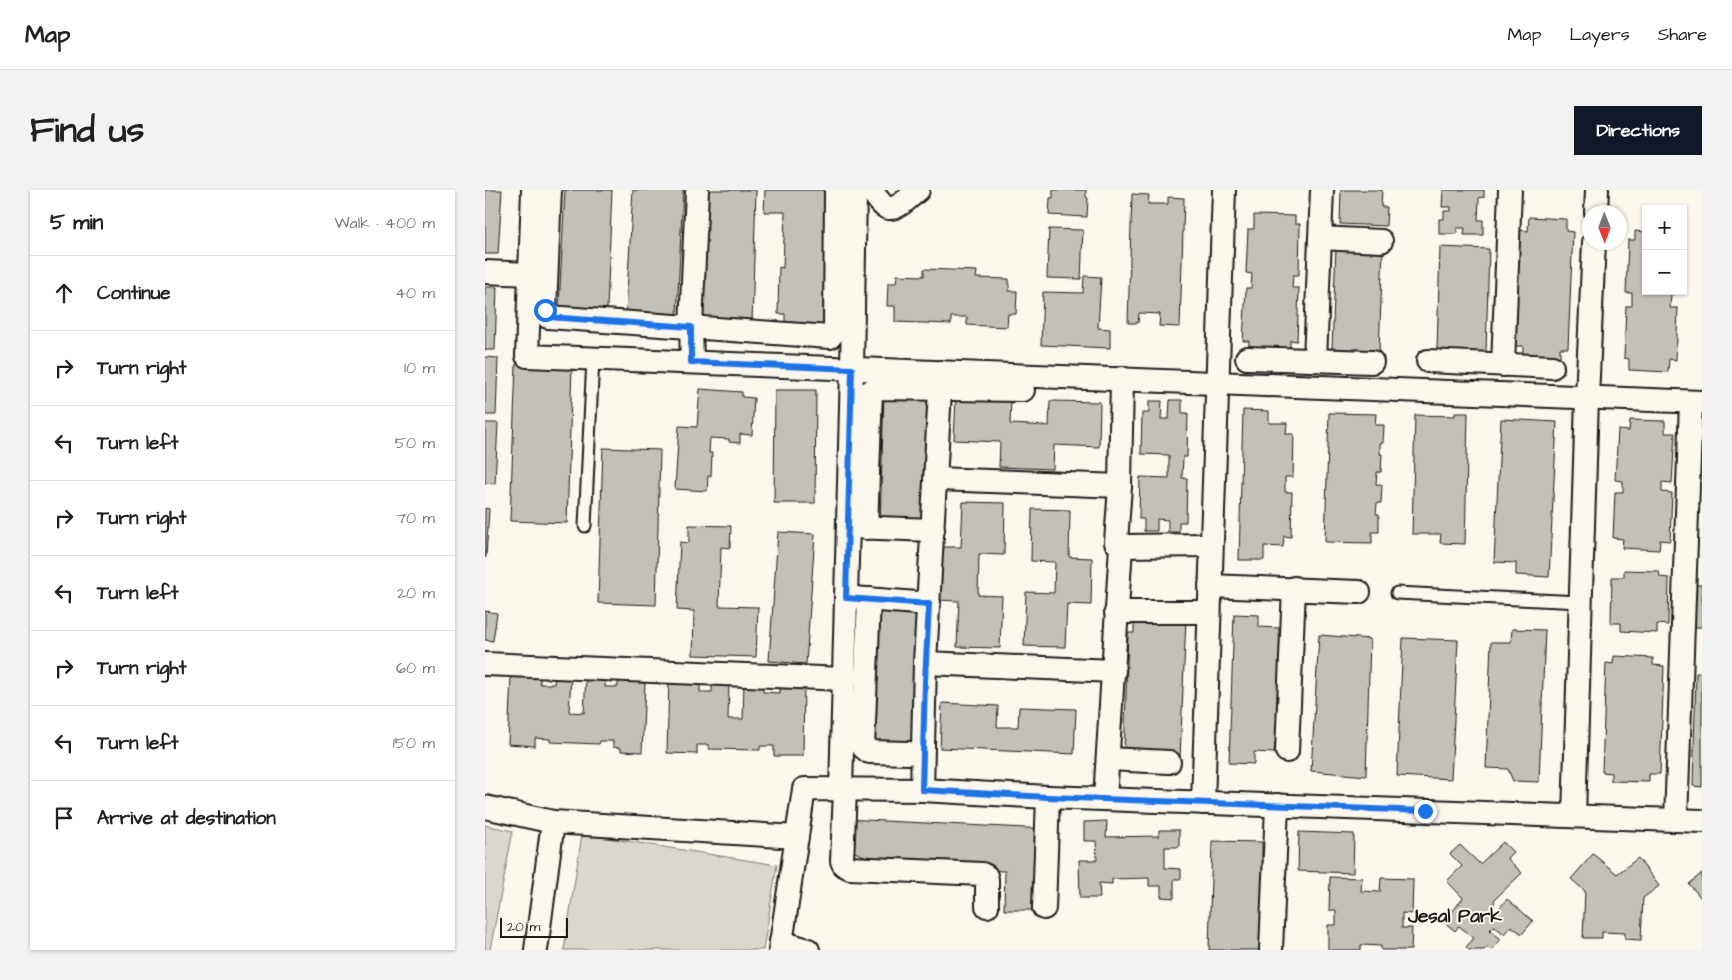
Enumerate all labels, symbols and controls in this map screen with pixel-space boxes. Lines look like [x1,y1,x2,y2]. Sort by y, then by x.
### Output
text: Map [25,18,70,52]
text: Map [1507,22,1541,47]
text: Layers [1569,22,1630,47]
text: Share [1658,22,1707,47]
text: Find us [30,106,144,155]
button: Directions [1574,106,1702,155]
north arrow [1582,205,1627,250]
map controls [1642,205,1687,295]
button: + [1642,205,1687,250]
text: 5 min [50,208,103,237]
text: Walk · 400 m [334,212,435,234]
button: − [1642,250,1687,295]
icon: ahead [50,279,78,307]
text: Continue [97,280,171,307]
text: 40 m [395,282,435,304]
route start [534,299,557,322]
icon: right [50,354,78,382]
text: Turn right [97,355,186,382]
text: 10 m [404,357,435,379]
icon: left [50,429,78,457]
text: Turn left [97,430,178,457]
text: 50 m [395,432,435,454]
icon: right [50,504,78,532]
text: Turn right [97,505,186,532]
text: 70 m [396,507,435,529]
icon: left [50,579,78,607]
text: Turn left [97,580,178,607]
text: 20 m [397,582,435,604]
icon: right [50,654,78,682]
text: Turn right [97,655,186,682]
text: 60 m [396,657,435,679]
icon: left [50,729,78,757]
text: Turn left [97,730,178,757]
text: 150 m [393,732,435,754]
route end [1414,800,1437,823]
icon: arrive [50,804,78,832]
text: Arrive at destination [97,805,276,832]
district label: Jesal Park [1407,903,1502,930]
scale bar [500,915,567,938]
text: 20 m [507,917,540,937]

